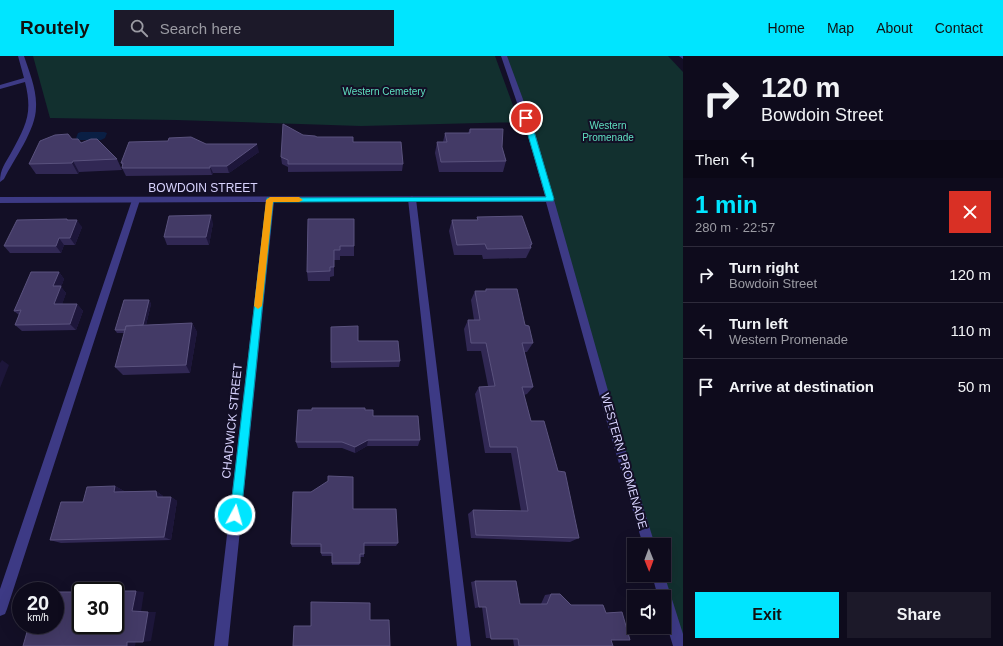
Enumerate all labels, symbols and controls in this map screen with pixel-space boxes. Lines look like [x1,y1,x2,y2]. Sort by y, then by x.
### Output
search box [114,10,394,46]
text: Routely [20,17,90,38]
icon: search [128,17,150,39]
text: Search here [160,20,241,37]
text: Home [768,20,805,36]
text: Map [827,20,854,36]
text: About [876,20,913,36]
text: Contact [935,20,983,36]
icon: right [695,72,747,124]
text: 120 m [761,72,840,103]
park label: Western Cemetery [342,86,426,97]
pin [509,101,543,135]
text: Bowdoin Street [761,105,883,125]
icon: arrive [515,107,537,129]
park label: Western Promenade [582,120,634,143]
icon: left [737,148,759,170]
text: Then [695,151,729,168]
street label: BOWDOIN STREET [148,181,258,195]
text: 1 min [695,191,758,218]
button: close [949,191,991,233]
text: 280 m · 22:57 [695,220,775,235]
text: Turn right [729,259,799,276]
icon: right [695,264,717,286]
text: 120 m [949,266,991,283]
text: Bowdoin Street [729,276,817,291]
text: Turn left [729,315,788,332]
icon: left [695,320,717,342]
text: 110 m [950,322,991,339]
text: Western Promenade [729,332,848,347]
street label: CHADWICK STREET [219,362,245,479]
icon: arrive [695,376,717,398]
text: Arrive at destination [729,378,874,395]
text: 50 m [958,378,991,395]
street label: WESTERN PROMENADE [598,391,650,531]
position arrow [214,494,256,536]
north arrow [627,538,671,582]
map controls [627,538,671,634]
speed limit sign: 30 [72,582,124,634]
button: sound [627,590,671,634]
text: 20 [27,592,49,614]
button: Exit [695,592,839,638]
button: Share [847,592,991,638]
text: km/h [27,612,49,623]

